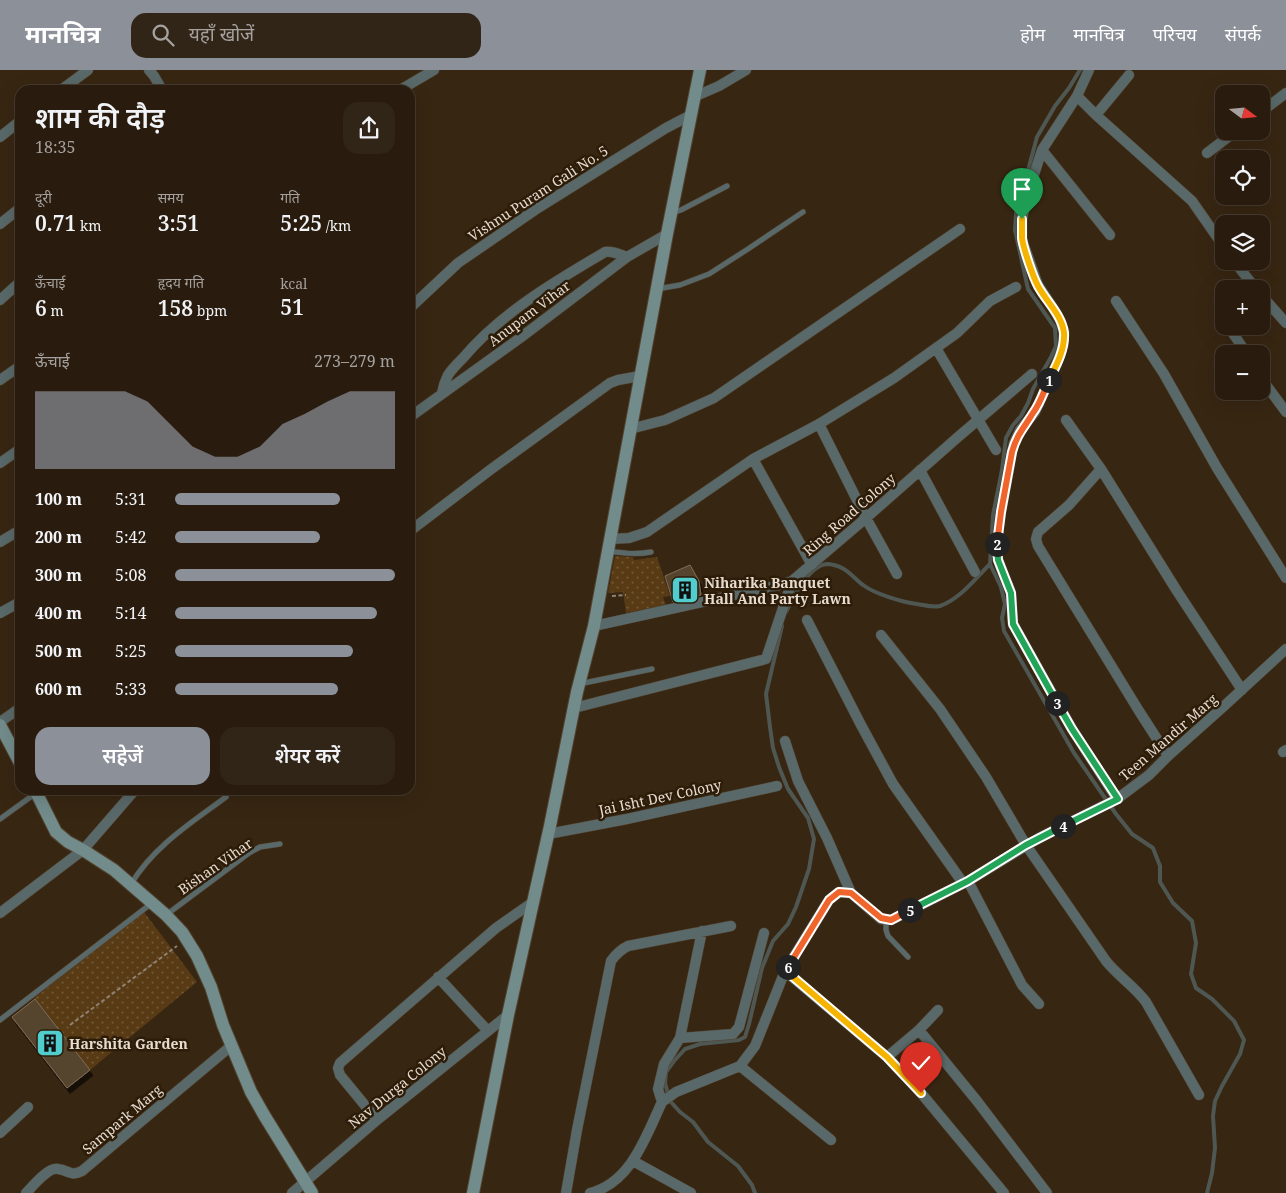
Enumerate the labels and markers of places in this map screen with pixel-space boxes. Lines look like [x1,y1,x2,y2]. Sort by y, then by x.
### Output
pin [1001,168,1043,219]
pin: 1 [1036,368,1062,392]
pin: 2 [984,532,1010,556]
place label: Niharika Banquet Hall And Party Lawn [704,573,851,608]
building icon: Niharika Banquet Hall And Party Lawn [670,575,700,605]
pin: 3 [1044,690,1070,716]
pin: 4 [1050,814,1076,838]
pin: 5 [898,898,922,922]
pin: 6 [776,954,800,980]
building icon: Harshita Garden [35,1028,65,1058]
place label: Harshita Garden [69,1034,188,1053]
pin [900,1042,942,1093]

